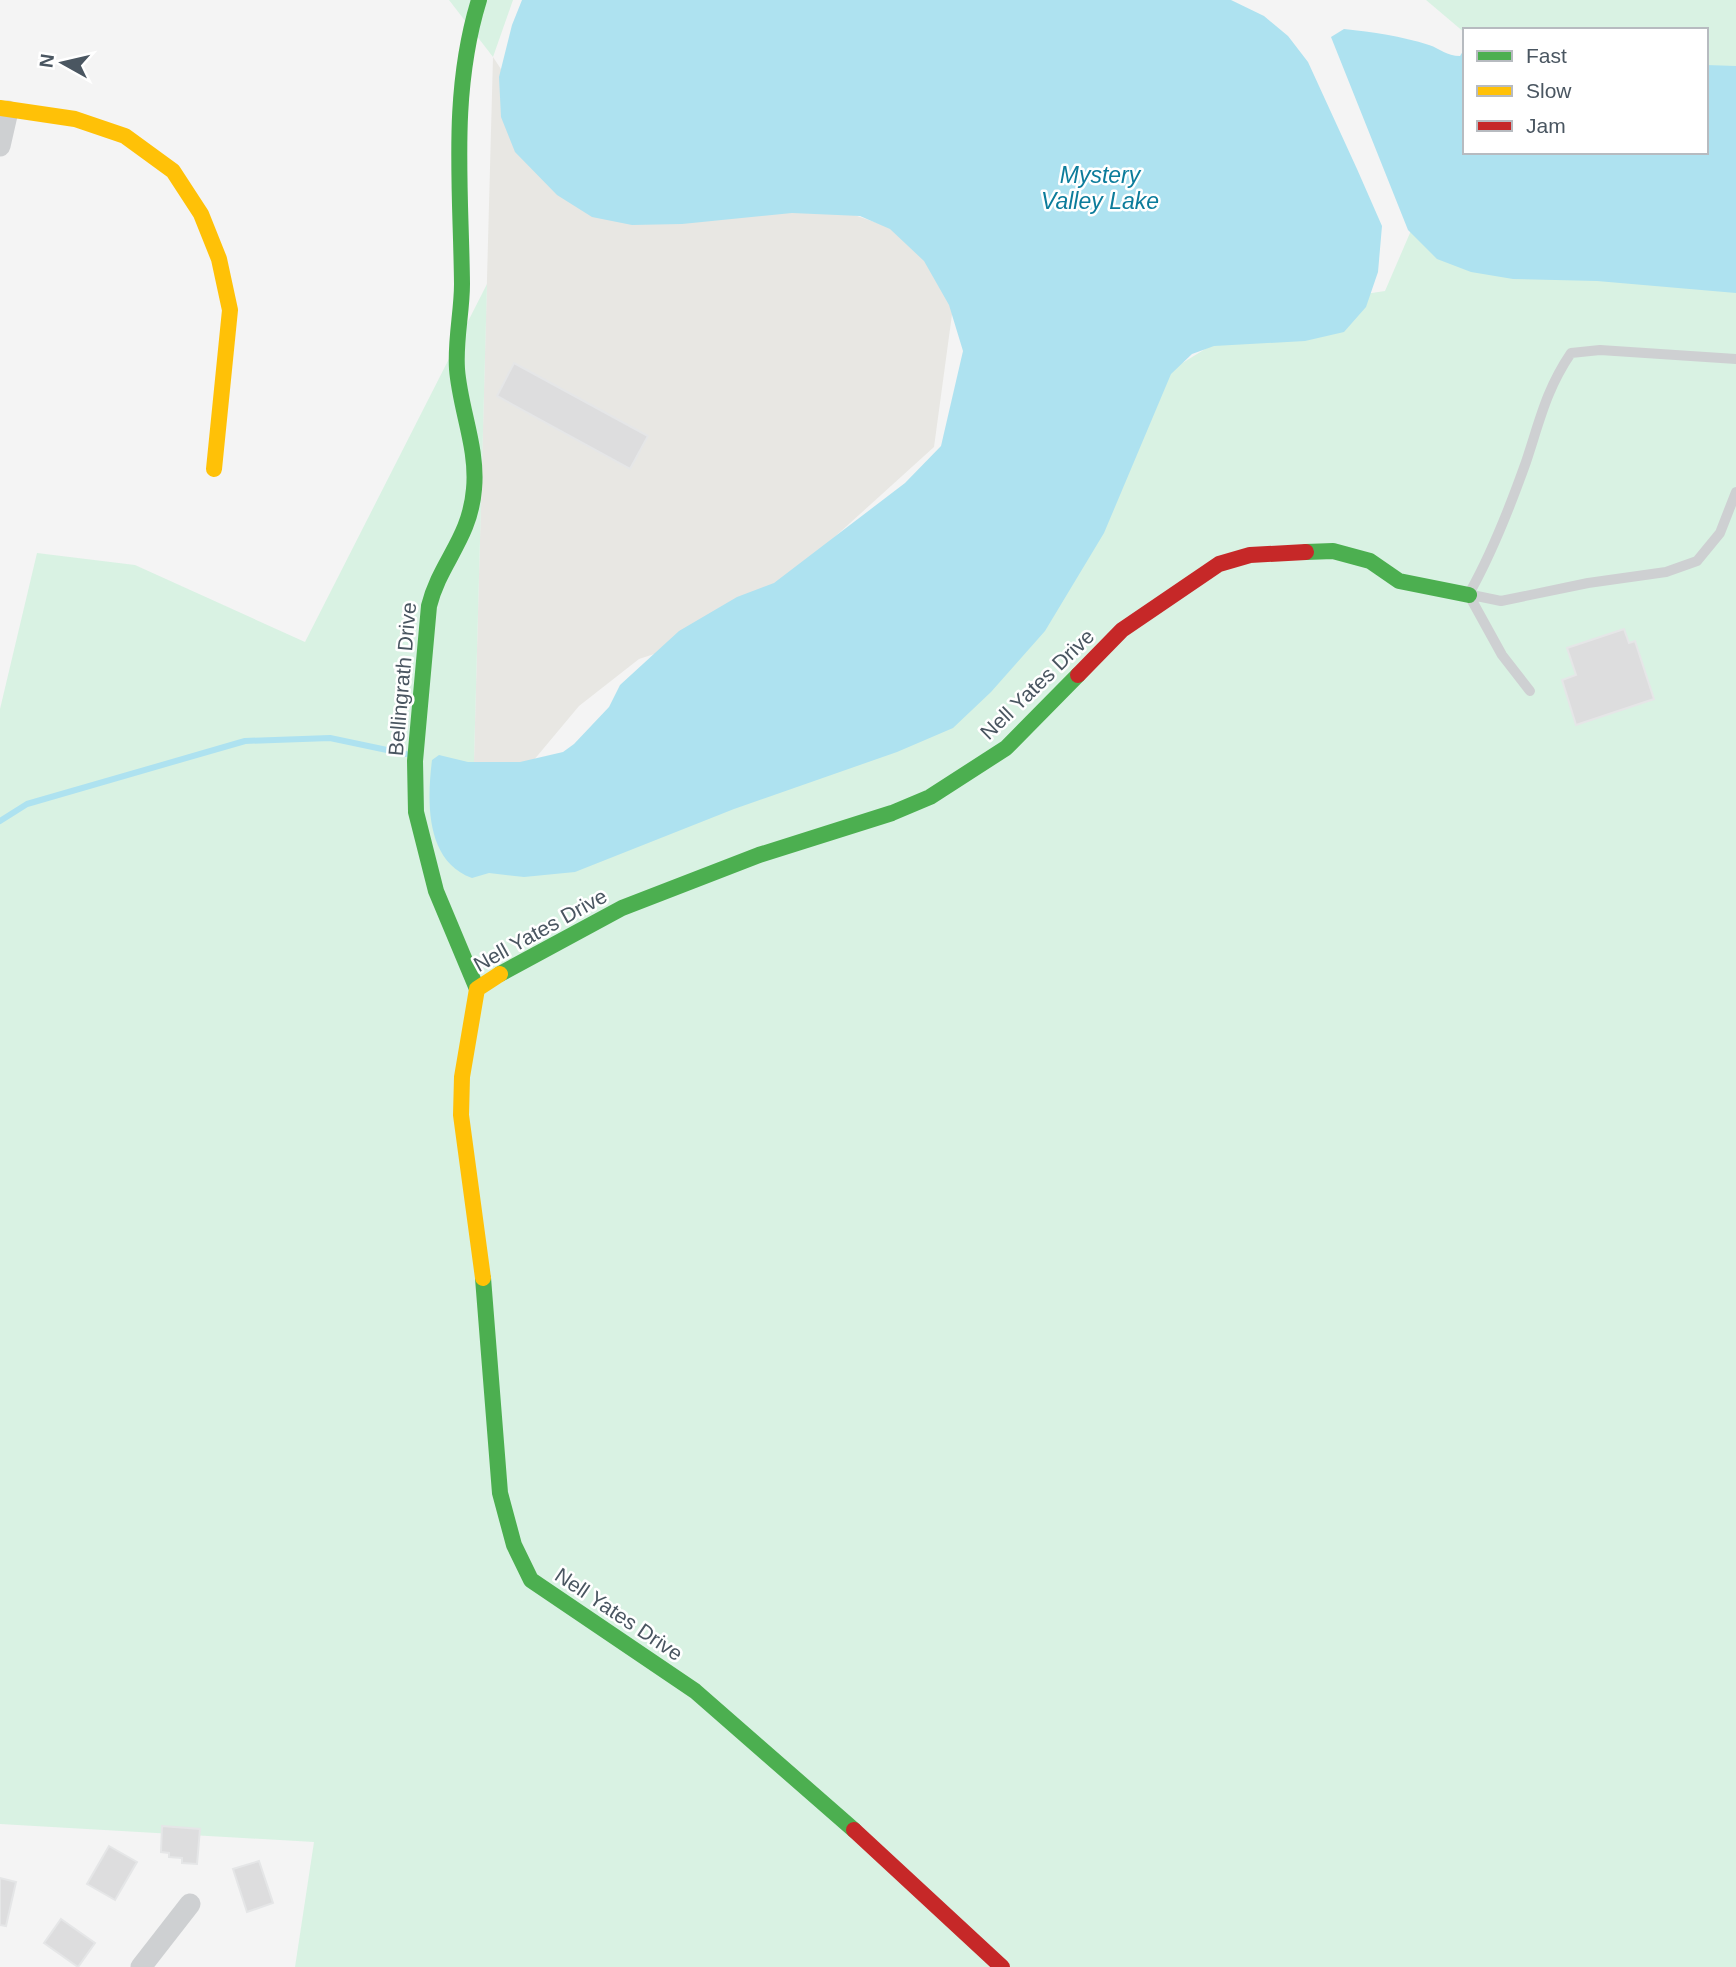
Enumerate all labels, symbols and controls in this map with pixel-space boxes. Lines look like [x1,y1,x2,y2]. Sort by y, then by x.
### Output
north arrow [28,28,98,98]
legend [1463,28,1708,154]
text: Fast [1526,44,1567,67]
text: N [35,52,58,69]
text: Slow [1526,79,1572,102]
text: Jam [1526,114,1566,137]
water label: Mystery Valley Lake [1041,162,1159,214]
street label: Bellingrath Drive [384,601,420,757]
street label: Nell Yates Drive [976,624,1098,744]
street label: Nell Yates Drive [469,884,611,976]
street label: Nell Yates Drive [551,1563,687,1665]

